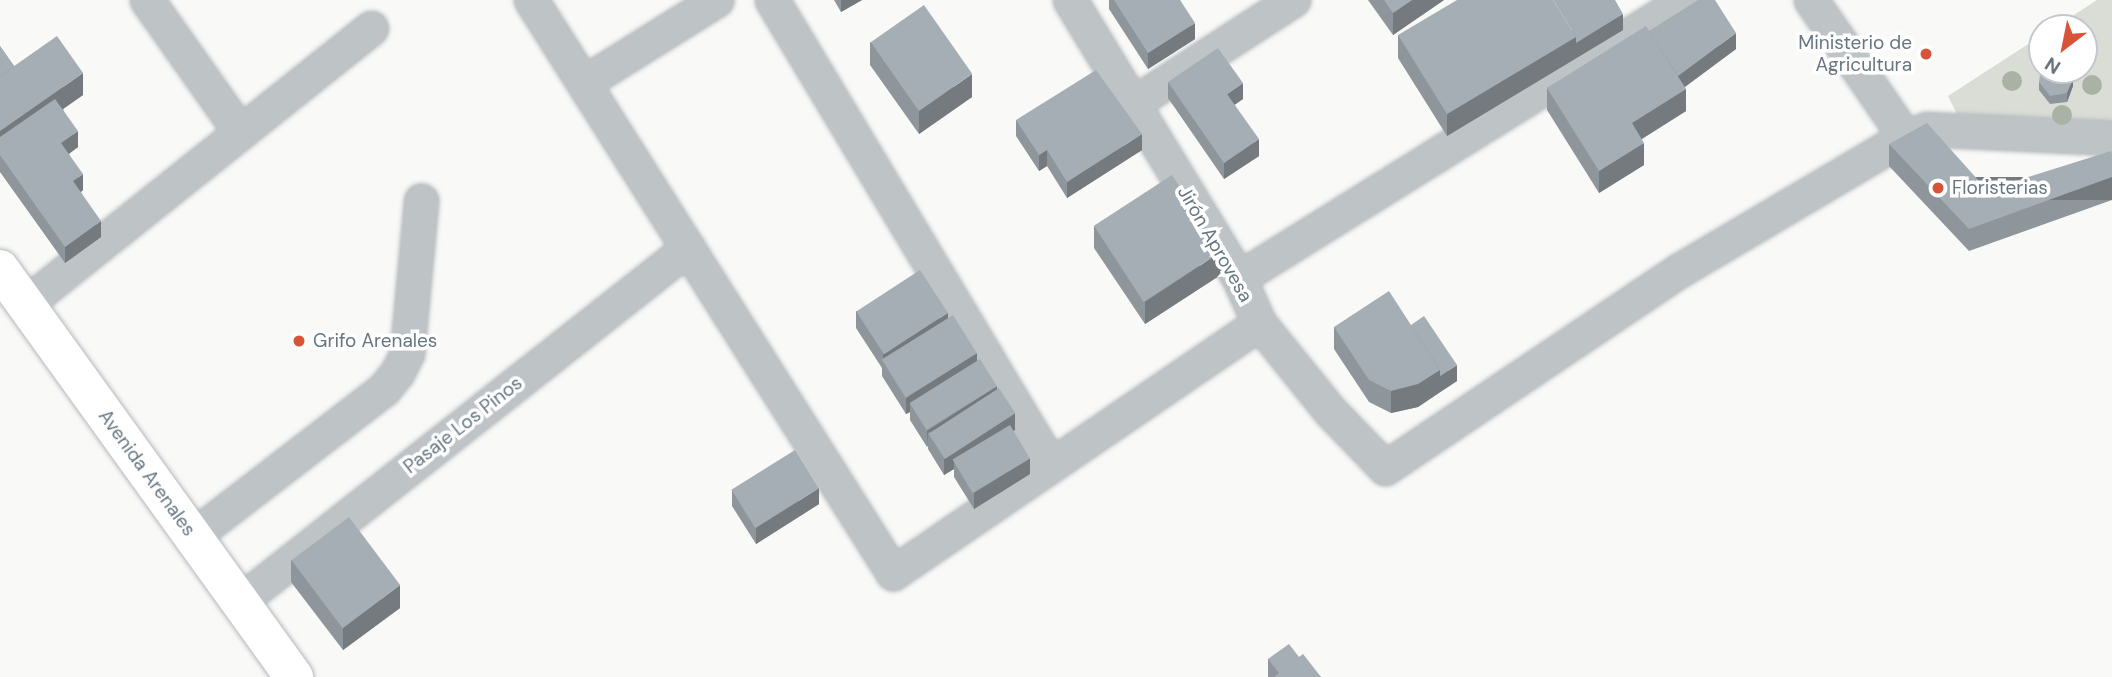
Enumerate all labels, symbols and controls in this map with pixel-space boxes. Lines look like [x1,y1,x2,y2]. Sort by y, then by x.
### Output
north arrow [2028,14,2098,84]
place label: Ministerio de Agricultura [1798,32,1912,76]
marker: Ministerio de Agricultura [1918,46,1934,62]
text: N [2040,51,2065,80]
place label: Floristerias [1952,177,2048,199]
marker: Floristerias [1930,180,1946,196]
street label: Jirón Aprovesa [1173,182,1257,306]
place label: Grifo Arenales [313,330,437,352]
marker: Grifo Arenales [291,333,307,349]
street label: Pasaje Los Pinos [399,372,527,478]
street label: Avenida Arenales [94,405,200,541]

